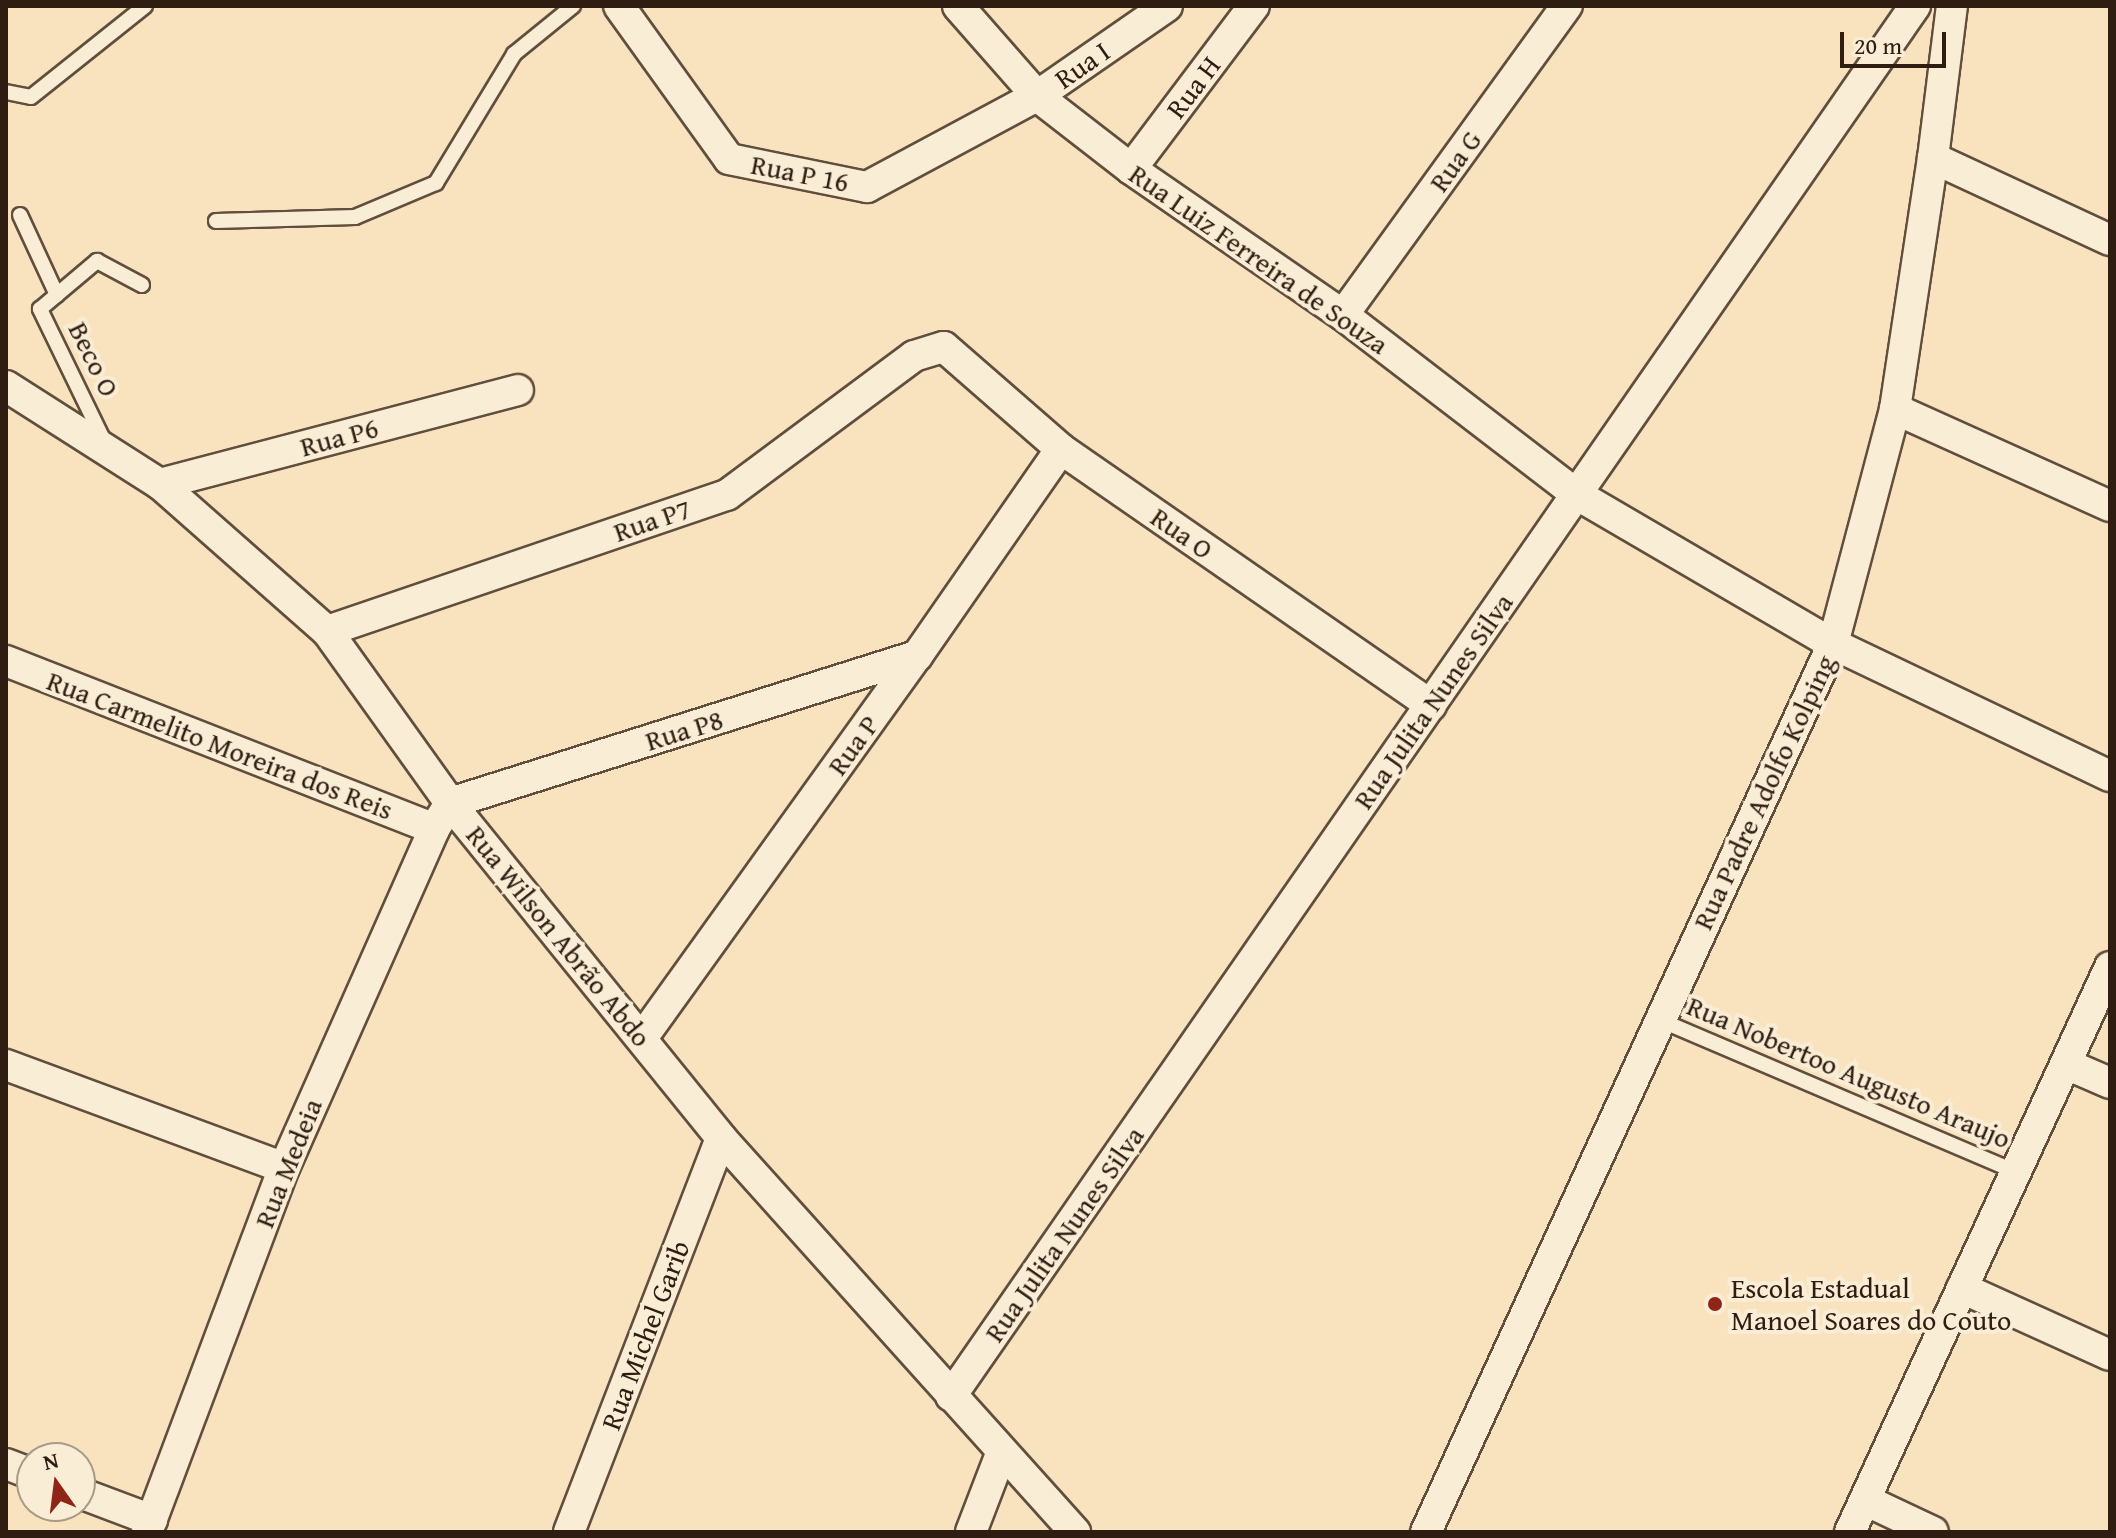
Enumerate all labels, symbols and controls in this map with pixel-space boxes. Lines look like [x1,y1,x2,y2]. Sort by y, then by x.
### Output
scale bar [1844,16,1950,66]
text: 20 m [1854,28,1902,63]
street label: Rua I [1048,34,1116,96]
street label: Rua H [1159,49,1227,125]
street label: Rua G [1422,124,1488,198]
street label: Rua P 16 [748,147,852,199]
street label: Rua Luiz Ferreira de Souza [1123,157,1395,361]
street label: Beco O [62,316,126,402]
street label: Rua P6 [296,411,382,463]
street label: Rua P7 [609,491,695,549]
street label: Rua O [1145,500,1219,566]
street label: Rua Julita Nunes Silva [1346,587,1520,815]
street label: Rua Padre Adolfo Kolping [1686,649,1842,935]
street label: Rua Carmelito Moreira dos Reis [42,663,398,827]
street label: Rua P8 [641,702,727,758]
street label: Rua P [820,709,886,781]
street label: Rua Wilson Abrão Abdo [459,819,659,1053]
street label: Rua Nobertoo Augusto Araujo [1682,989,2016,1155]
street label: Rua Medeia [247,1094,329,1232]
street label: Rua Julita Nunes Silva [977,1120,1151,1348]
street label: Rua Michel Garib [593,1236,697,1434]
place label: Escola Estadual Manoel Soares do Couto [1731,1271,2011,1337]
marker: Escola Estadual Manoel Soares do Couto [1706,1295,1724,1313]
north arrow [16,1442,96,1522]
text: N [40,1443,62,1478]

